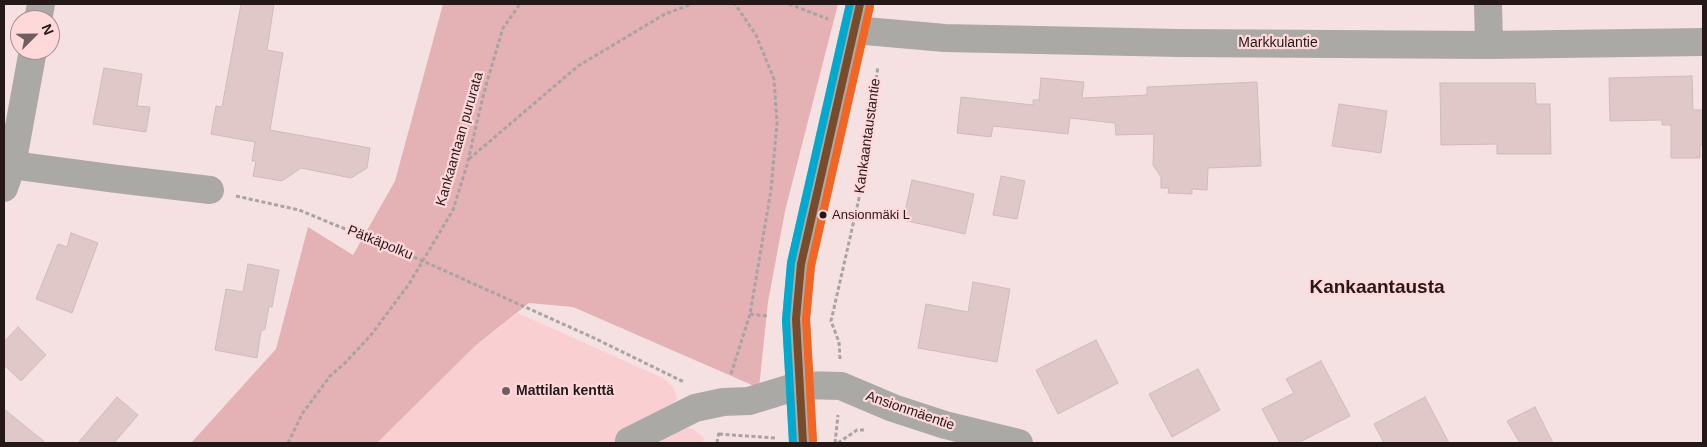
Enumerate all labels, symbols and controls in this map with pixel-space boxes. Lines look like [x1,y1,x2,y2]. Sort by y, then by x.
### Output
north arrow [10,10,60,60]
text: N [39,22,57,37]
street label: Markkulantie [1238,35,1318,51]
street label: Kankaantaan pururata [433,70,487,208]
street label: Kankaantaustantie [852,77,884,195]
place label: Ansionmäki L [832,207,910,223]
marker: Ansionmäki L [818,210,828,220]
street label: Pätkäpolku [345,222,415,264]
district label: Kankaantausta [1309,277,1445,299]
place label: Mattilan kenttä [516,383,614,399]
marker: Mattilan kenttä [500,385,512,397]
street label: Ansionmäentie [863,388,957,434]

